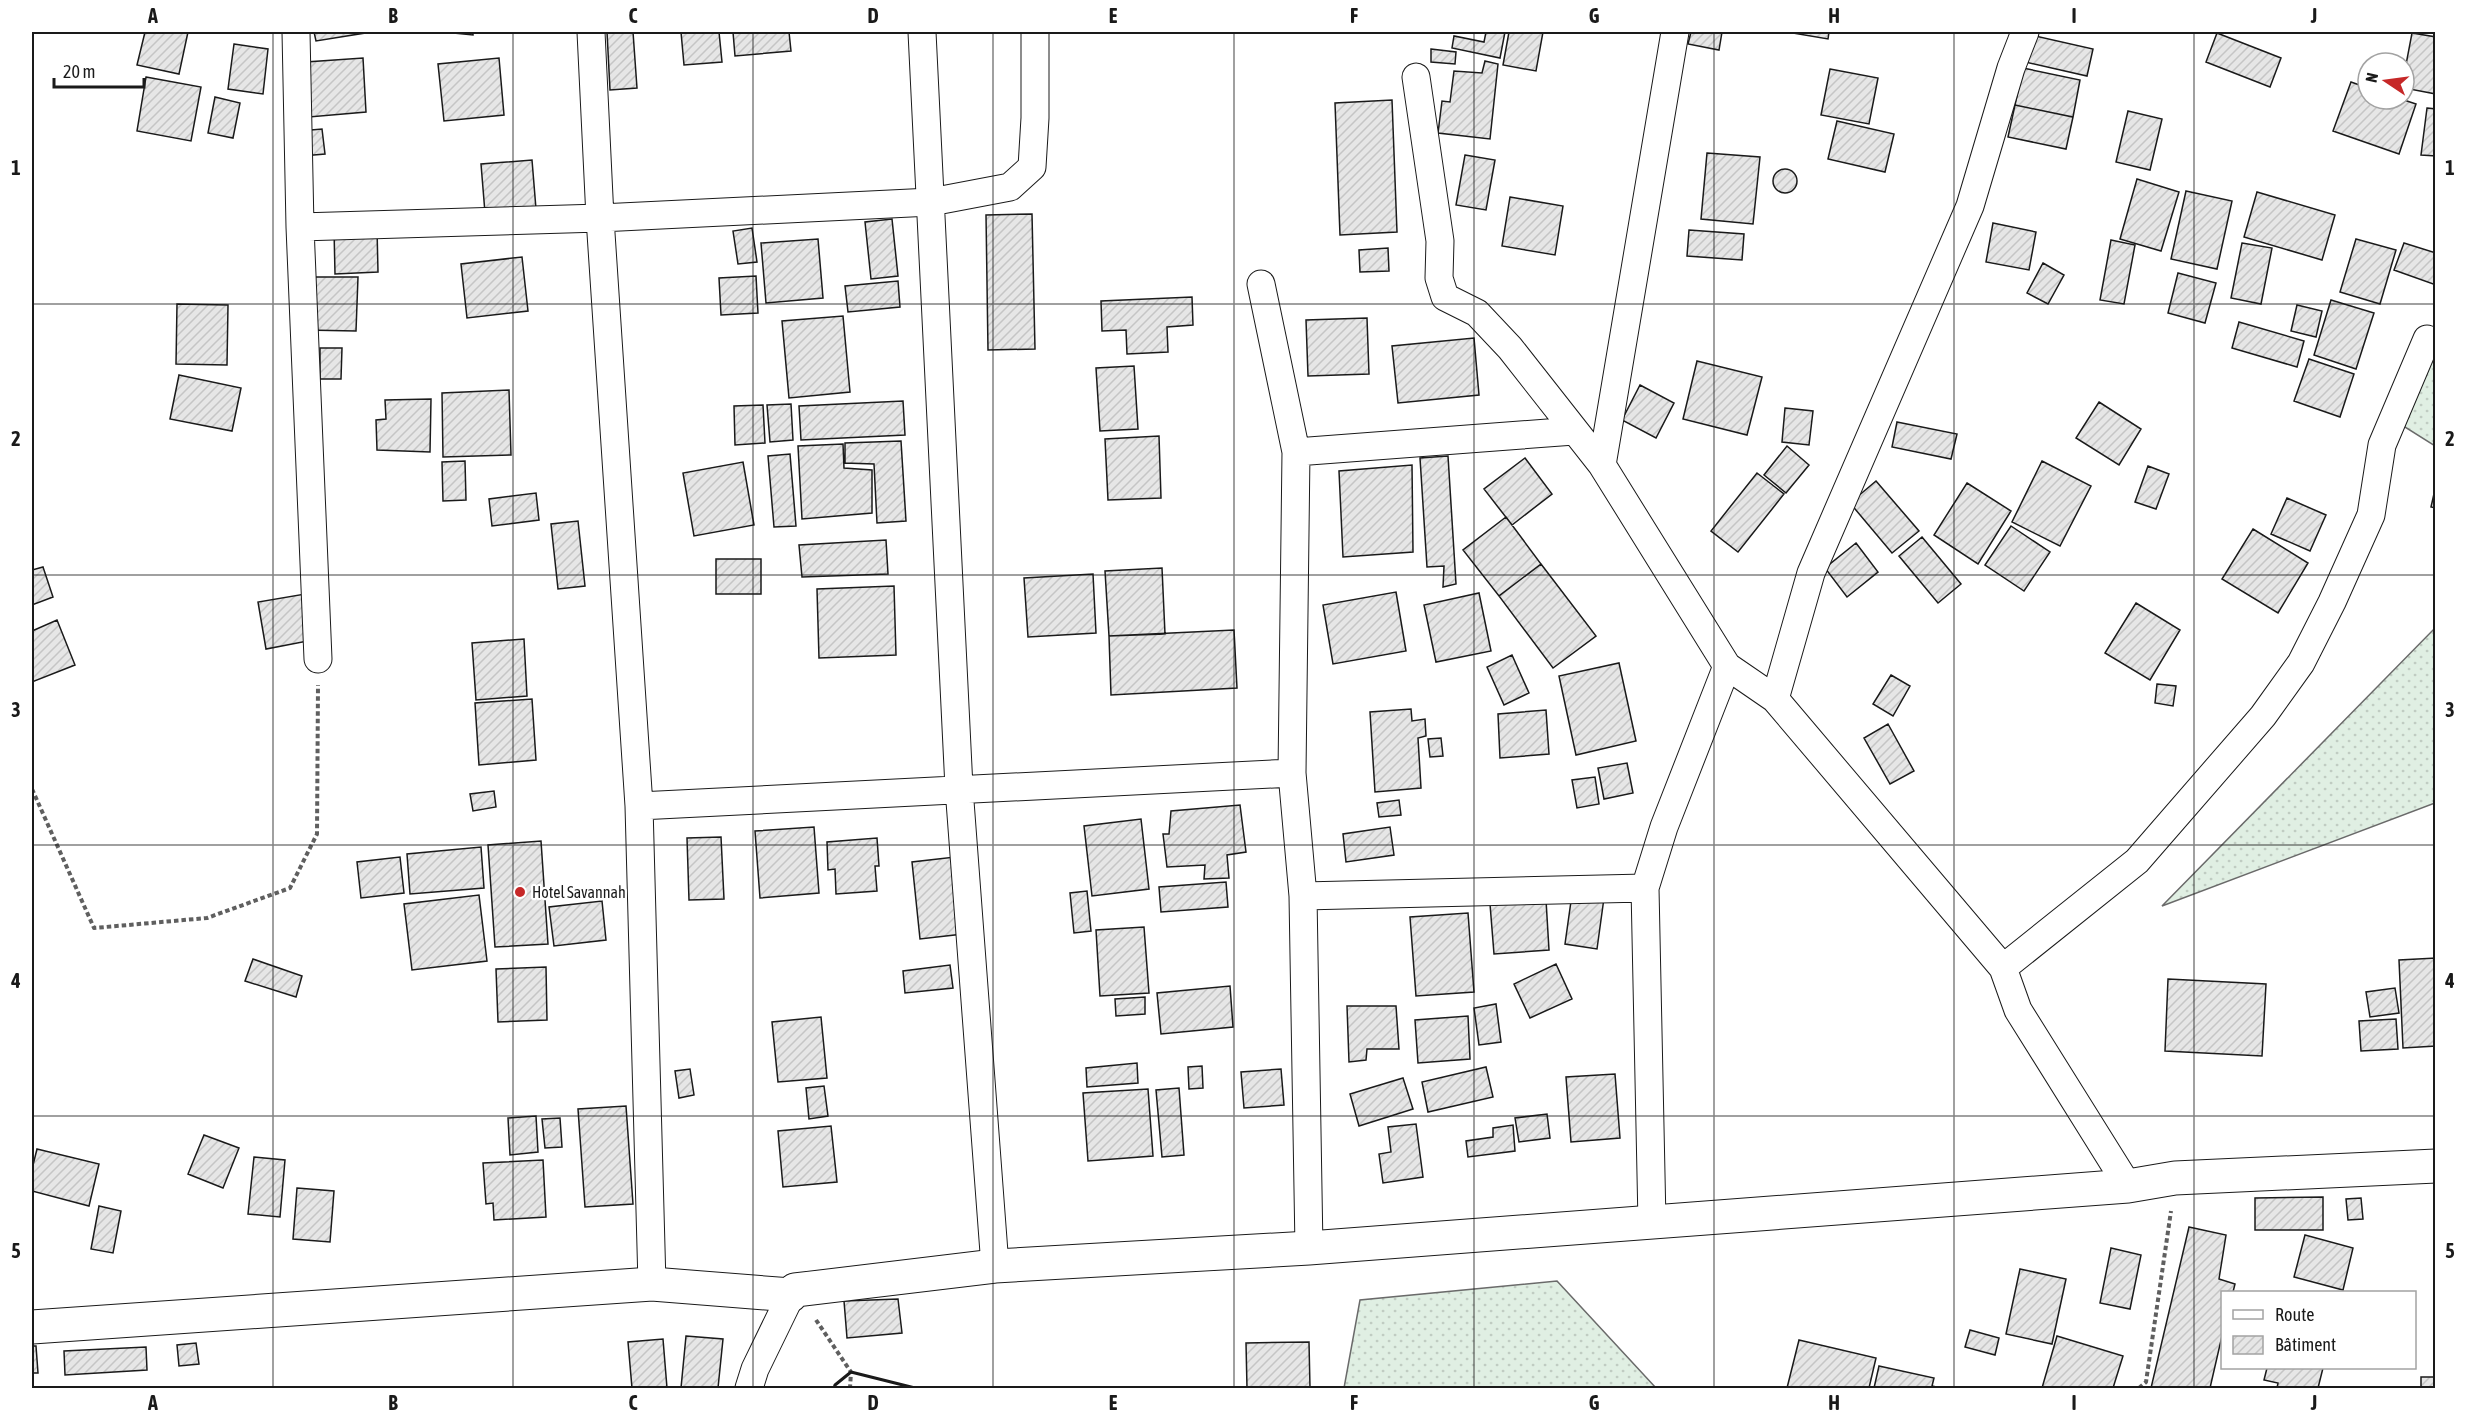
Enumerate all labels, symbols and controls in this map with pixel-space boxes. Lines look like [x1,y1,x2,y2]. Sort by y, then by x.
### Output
text: A [147,4,158,27]
text: B [388,4,398,27]
text: C [629,4,638,27]
text: D [867,4,879,27]
text: E [1109,4,1118,27]
text: F [1350,4,1358,27]
text: G [1589,4,1600,27]
text: H [1828,4,1840,27]
text: I [2071,4,2077,27]
text: J [2310,4,2317,27]
scale bar [54,51,144,89]
north arrow [2356,51,2416,111]
text: 20 m [63,61,95,82]
text: N [2362,71,2381,84]
text: 1 [11,156,21,179]
text: 1 [2445,156,2455,179]
text: 2 [11,427,21,450]
text: 2 [2445,427,2455,450]
text: 3 [11,698,21,721]
text: 3 [2445,698,2455,721]
place label: Hotel Savannah [532,883,626,901]
marker: Hotel Savannah [513,885,527,899]
text: 4 [10,969,21,992]
text: 4 [2444,969,2455,992]
text: 5 [11,1239,21,1262]
text: 5 [2445,1239,2455,1262]
legend [2221,1291,2416,1369]
text: Route [2275,1304,2314,1325]
text: Bâtiment [2275,1334,2336,1355]
text: A [147,1391,158,1414]
text: B [388,1391,398,1414]
text: C [629,1391,638,1414]
text: D [867,1391,879,1414]
text: E [1109,1391,1118,1414]
text: F [1350,1391,1358,1414]
text: G [1589,1391,1600,1414]
text: H [1828,1391,1840,1414]
text: I [2071,1391,2077,1414]
text: J [2310,1391,2317,1414]

